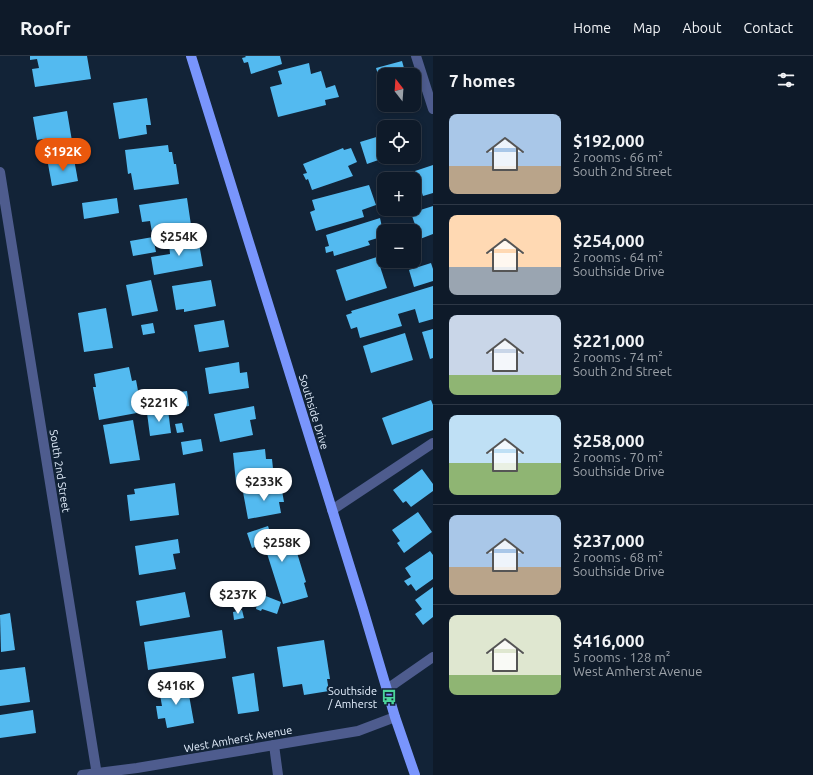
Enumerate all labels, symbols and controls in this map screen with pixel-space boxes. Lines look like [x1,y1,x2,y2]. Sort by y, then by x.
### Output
text: Roofr [20,17,71,39]
text: Home [573,20,611,36]
text: Map [633,20,661,36]
text: About [683,20,722,36]
text: Contact [744,20,793,36]
north arrow [377,68,421,112]
map controls [377,68,421,268]
icon: filters [775,69,797,91]
text: 7 homes [449,71,515,90]
button: locate [377,120,421,164]
icon: home [481,130,529,178]
text: $192,000 [573,131,644,150]
pin: $192K [35,138,91,172]
text: $192K [44,144,82,158]
text: 2 rooms · 66 m² [573,150,663,164]
text: South 2nd Street [573,164,672,178]
button: + [377,172,421,216]
pin: $254K [151,223,207,257]
button: − [377,224,421,268]
text: $254K [160,229,198,243]
icon: home [481,231,529,279]
text: $254,000 [573,231,644,250]
text: 2 rooms · 64 m² [573,250,663,264]
text: Southside Drive [573,264,665,278]
icon: home [481,331,529,379]
text: $221,000 [573,331,644,350]
text: 2 rooms · 74 m² [573,350,663,364]
text: South 2nd Street [573,364,672,378]
street label: Southside Drive [297,373,331,451]
pin: $221K [131,389,187,423]
text: $221K [140,395,178,409]
street label: South 2nd Street [48,429,73,514]
icon: home [481,431,529,479]
text: $258,000 [573,431,644,450]
text: 2 rooms · 70 m² [573,450,663,464]
text: Southside Drive [573,464,665,478]
pin: $233K [236,468,292,502]
text: $233K [245,474,283,488]
pin: $258K [254,529,310,563]
icon: home [481,531,529,579]
text: $237,000 [573,531,644,550]
text: $258K [263,535,301,549]
text: 2 rooms · 68 m² [573,550,663,564]
text: Southside Drive [573,564,665,578]
pin: $237K [210,581,266,615]
text: $237K [219,587,257,601]
icon: home [481,631,529,679]
text: $416,000 [573,631,644,650]
text: 5 rooms · 128 m² [573,650,670,664]
text: West Amherst Avenue [573,664,702,678]
pin: $416K [148,672,204,706]
text: $416K [157,678,195,692]
place label: Southside / Amherst [327,685,378,710]
bus stop icon: Southside / Amherst [380,688,398,706]
street label: West Amherst Avenue [183,724,293,754]

